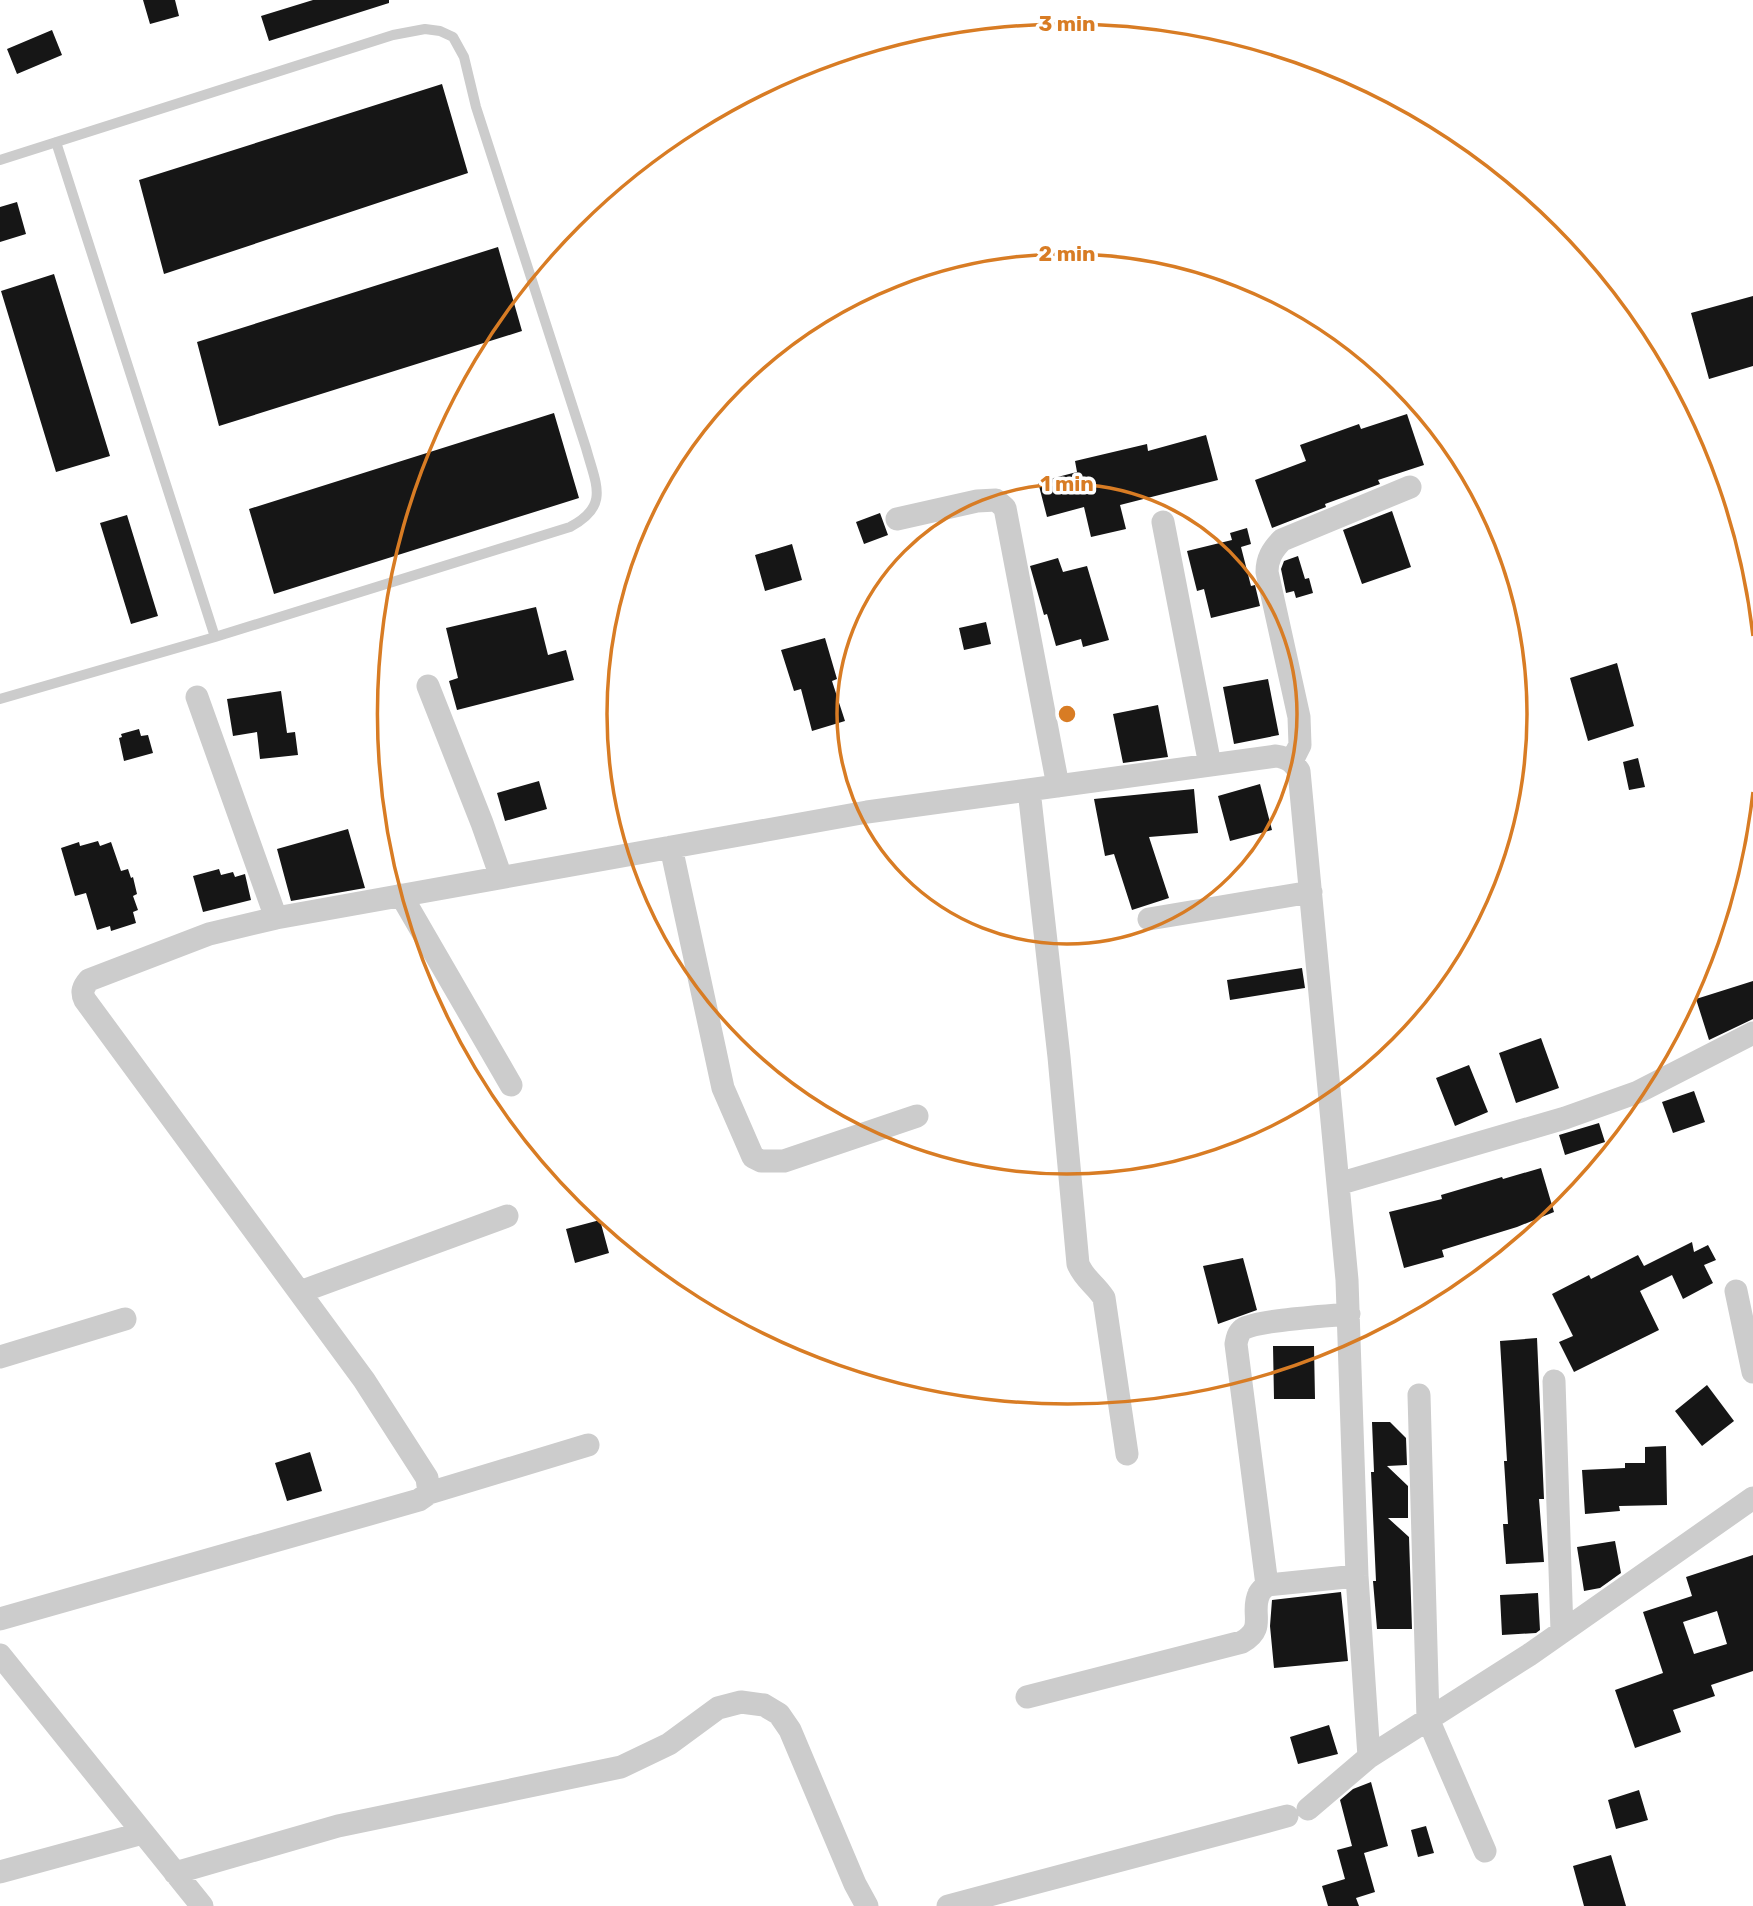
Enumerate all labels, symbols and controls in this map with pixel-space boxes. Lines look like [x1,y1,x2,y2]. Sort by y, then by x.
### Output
text: 3 min [1038,11,1096,36]
text: 2 min [1039,241,1095,266]
text: 1 min [1040,471,1094,496]
centre of rings [1055,702,1079,726]

